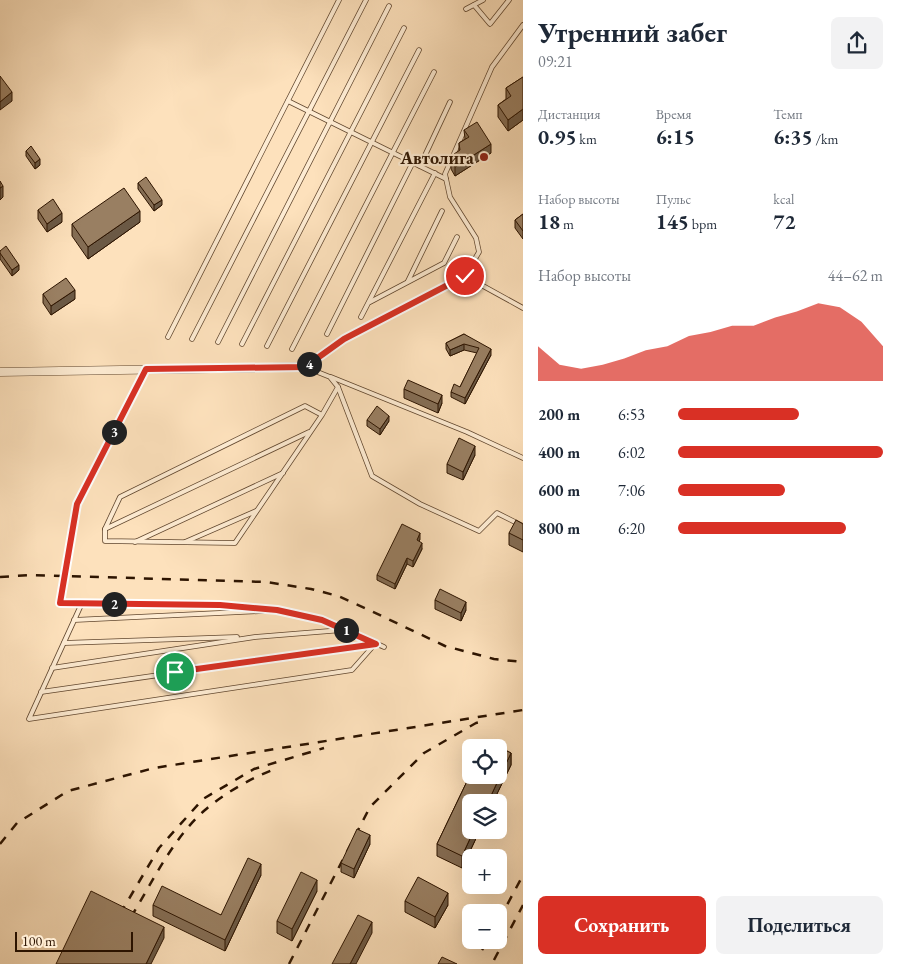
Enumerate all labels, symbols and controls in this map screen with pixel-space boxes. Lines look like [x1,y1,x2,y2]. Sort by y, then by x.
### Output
text: Утренний забег [538,14,727,50]
button: share [831,17,883,69]
text: 09:21 [538,51,573,72]
text: Дистанция [538,105,600,123]
text: Время [656,105,692,123]
text: Темп [773,105,803,123]
text: 0.95 [538,123,577,150]
text: 6:15 [656,123,695,150]
text: 6:35 [773,123,813,150]
text: km [577,130,597,148]
text: /km [813,130,838,148]
place label: Автолига [399,146,474,169]
marker: Автолига [478,151,490,163]
text: Набор высоты [538,190,619,208]
text: Пульс [656,190,691,208]
text: kcal [773,190,794,208]
text: 18 [538,208,560,235]
text: 145 [656,208,689,235]
text: 72 [773,208,796,235]
text: m [560,215,574,233]
text: bpm [689,215,717,233]
pin [444,255,486,297]
icon: check [451,262,479,290]
text: Набор высоты [538,265,631,286]
text: 44–62 m [828,265,883,286]
pin: 4 [296,352,322,376]
text: 4 [306,355,313,373]
text: 200 m [538,404,580,425]
text: 6:53 [618,404,645,425]
pin: 3 [102,420,126,444]
text: 3 [111,423,118,441]
text: 400 m [538,442,580,463]
text: 6:02 [618,442,645,463]
text: 600 m [538,480,580,501]
text: 7:06 [618,480,645,501]
text: 800 m [538,518,580,539]
text: 6:20 [618,518,645,539]
pin: 2 [102,592,126,616]
text: 2 [111,595,118,613]
pin: 1 [334,618,358,642]
text: 1 [343,621,350,639]
pin [154,651,196,693]
icon: arrive [161,658,189,686]
map controls [462,739,507,949]
button: locate [462,739,507,784]
button: layers [462,794,507,839]
button: + [462,849,507,894]
button: Сохранить [538,896,706,954]
button: Поделиться [716,896,883,954]
button: − [462,904,507,949]
scale bar [15,929,132,952]
text: 100 m [22,932,56,950]

